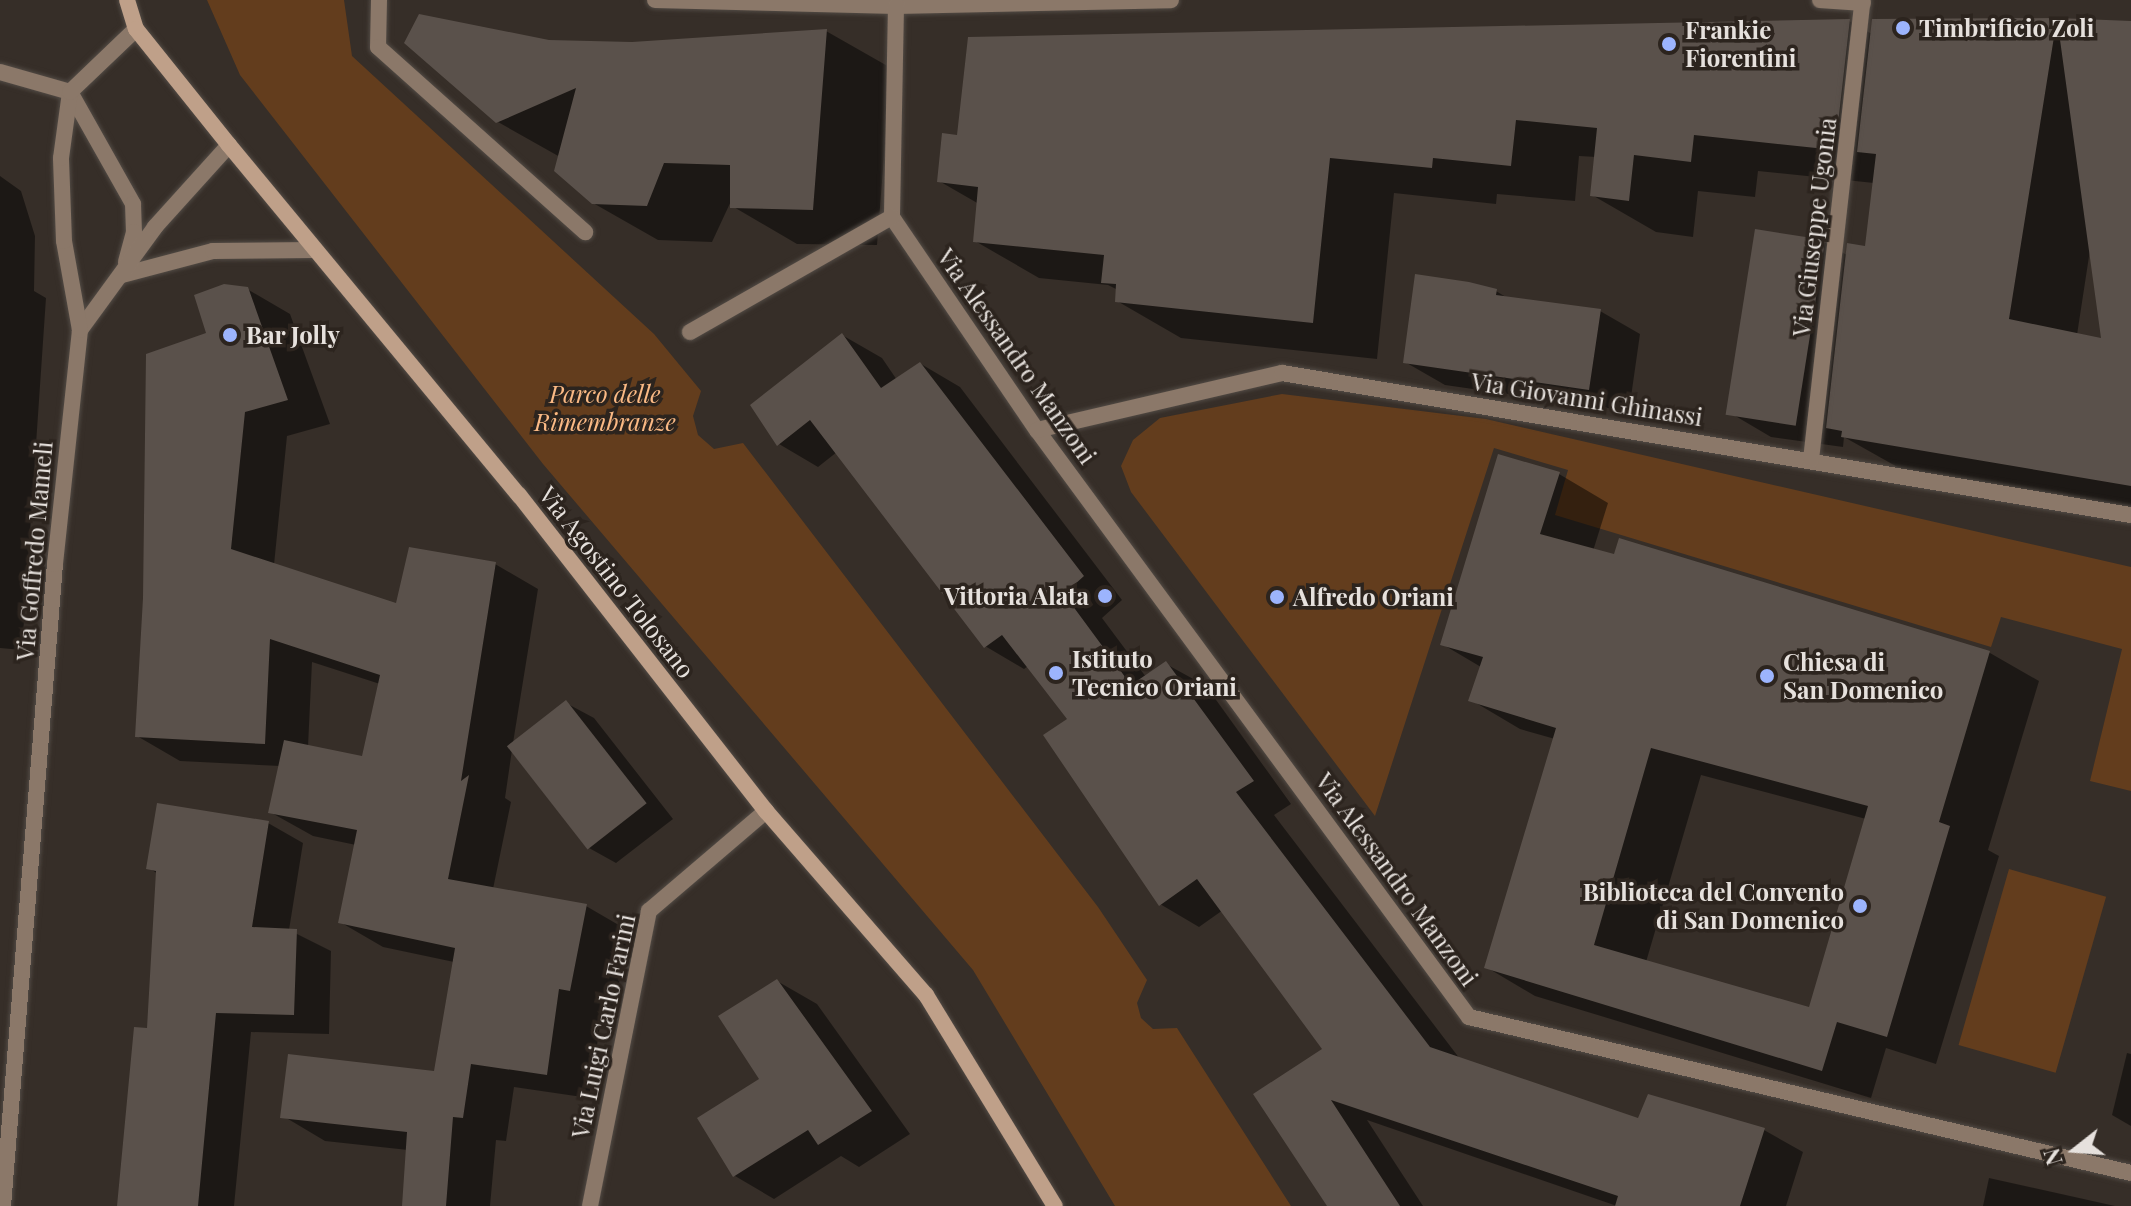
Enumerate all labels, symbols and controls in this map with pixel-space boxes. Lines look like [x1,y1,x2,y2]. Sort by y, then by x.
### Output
place label: Timbrificio Zoli [1919,14,2094,42]
place label: Frankie Fiorentini [1685,16,1796,72]
marker: Timbrificio Zoli [1894,19,1912,37]
marker: Frankie Fiorentini [1660,35,1678,53]
street label: Via Giuseppe Ugonia [1786,116,1842,338]
street label: Via Alessandro Manzoni [931,242,1103,470]
place label: Bar Jolly [246,321,340,349]
marker: Bar Jolly [221,326,239,344]
street label: Via Giovanni Ghinassi [1469,366,1705,432]
park label: Parco delle Rimembranze [534,380,676,436]
street label: Via Goffredo Mameli [10,440,58,662]
street label: Via Agostino Tolosano [533,480,701,684]
place label: Vittoria Alata [943,582,1089,610]
place label: Alfredo Oriani [1293,583,1454,611]
marker: Vittoria Alata [1096,587,1114,605]
marker: Alfredo Oriani [1268,588,1286,606]
place label: Istituto Tecnico Oriani [1072,645,1237,701]
place label: Chiesa di San Domenico [1783,648,1943,704]
marker: Istituto Tecnico Oriani [1047,664,1065,682]
marker: Chiesa di San Domenico [1758,667,1776,685]
street label: Via Alessandro Manzoni [1310,766,1484,992]
place label: Biblioteca del Convento di San Domenico [1583,878,1844,934]
marker: Biblioteca del Convento di San Domenico [1851,897,1869,915]
street label: Via Luigi Carlo Farini [565,911,641,1141]
north arrow [2035,1110,2115,1190]
text: N [2035,1145,2069,1169]

